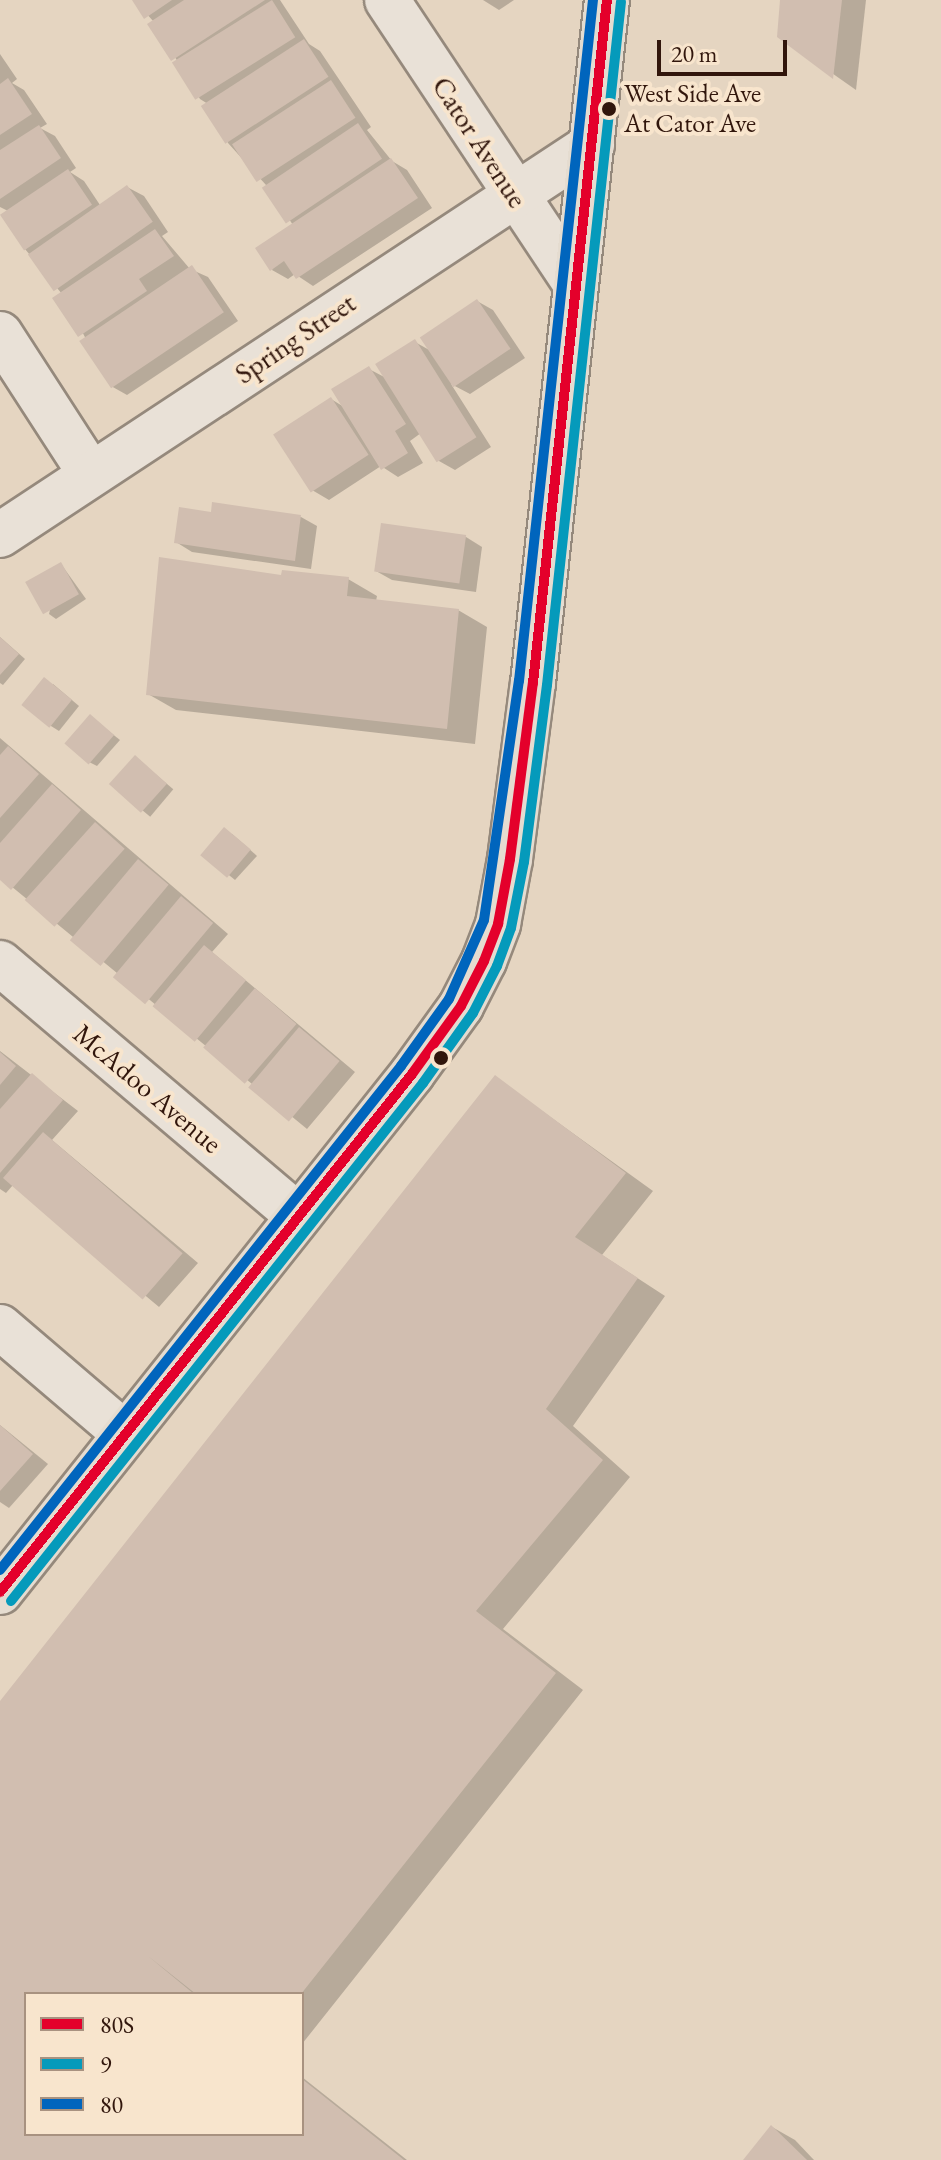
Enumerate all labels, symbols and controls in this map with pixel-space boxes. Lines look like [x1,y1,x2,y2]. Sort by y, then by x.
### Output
scale bar [661,24,791,74]
text: 20 m [671,38,718,69]
street label: Cator Avenue [425,70,535,214]
place label: West Side Ave At Cator Ave [624,78,761,140]
marker: West Side Ave At Cator Ave [601,101,617,117]
street label: Spring Street [228,286,362,390]
street label: McAdoo Avenue [67,1016,229,1160]
unlabelled marker [433,1050,449,1066]
legend [24,1992,304,2136]
text: 80S [100,2009,134,2040]
text: 9 [100,2049,112,2080]
text: 80 [100,2089,123,2120]

